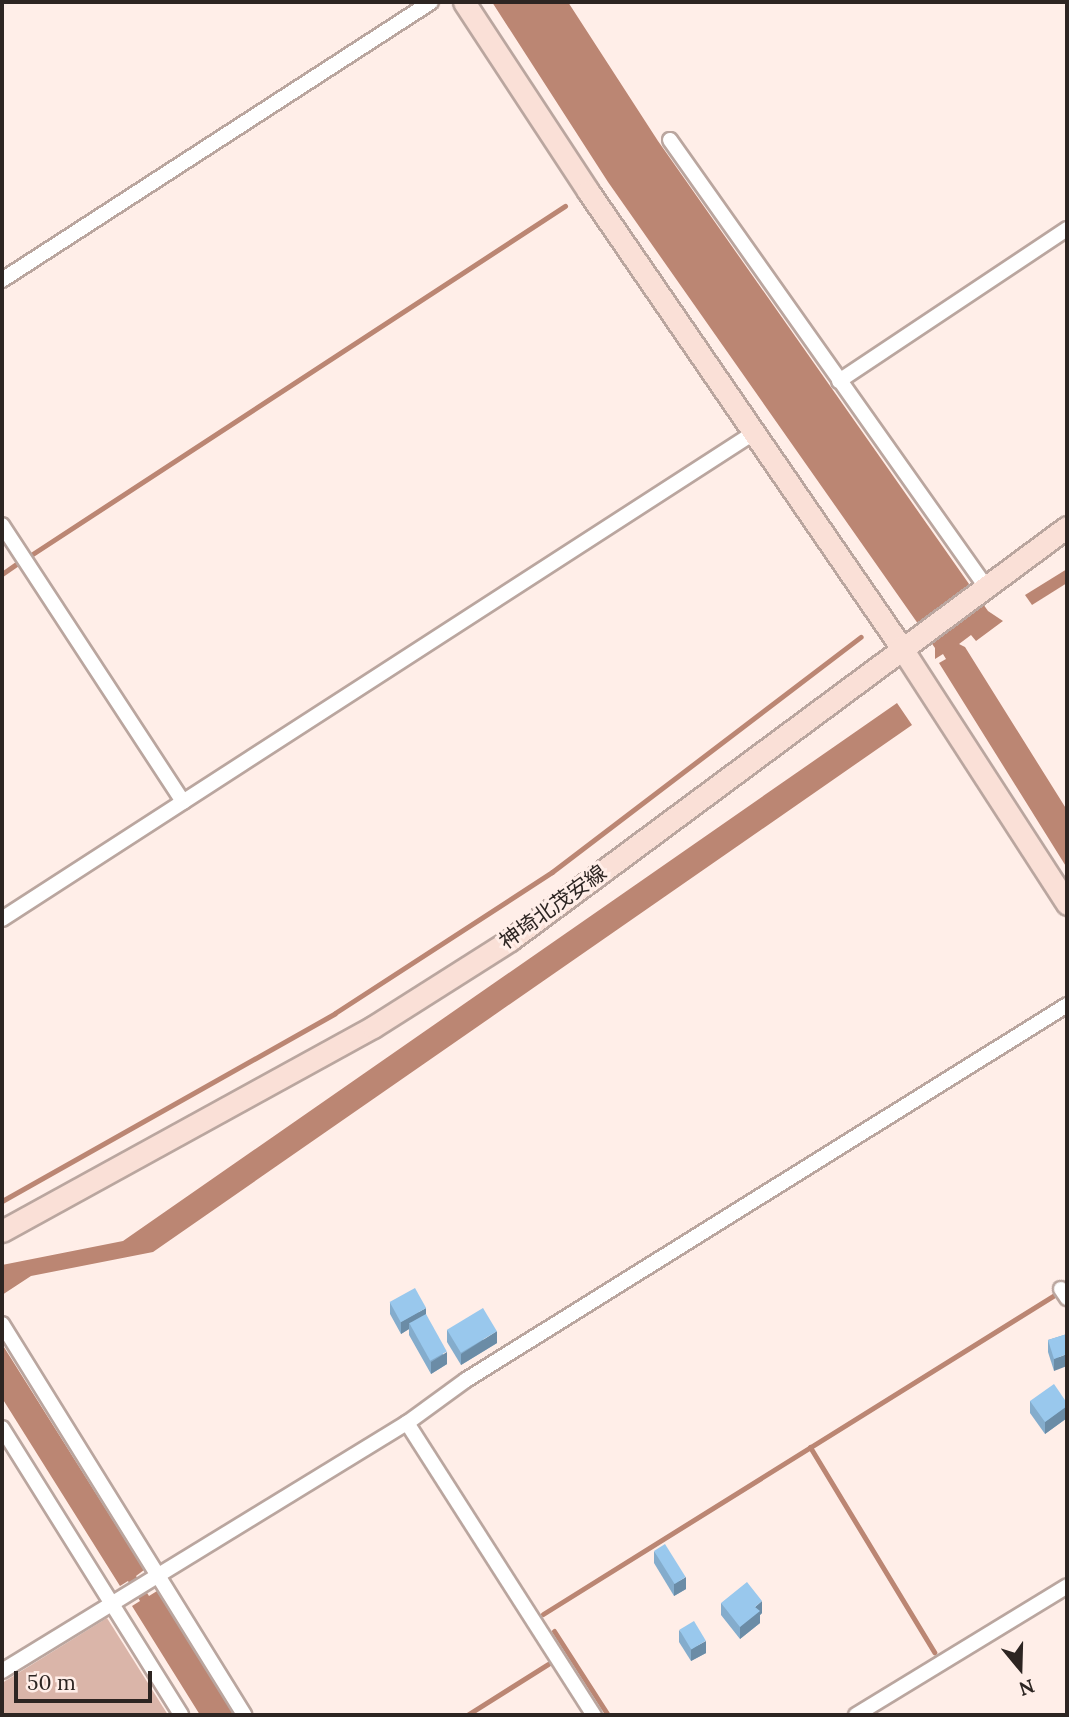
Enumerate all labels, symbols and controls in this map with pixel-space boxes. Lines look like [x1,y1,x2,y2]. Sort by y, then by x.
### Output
street label: 神埼北茂安線 [495,860,611,954]
north arrow [985,1633,1055,1703]
scale bar [18,1658,156,1702]
text: 50 m [27,1669,76,1696]
text: N [1016,1674,1038,1702]

